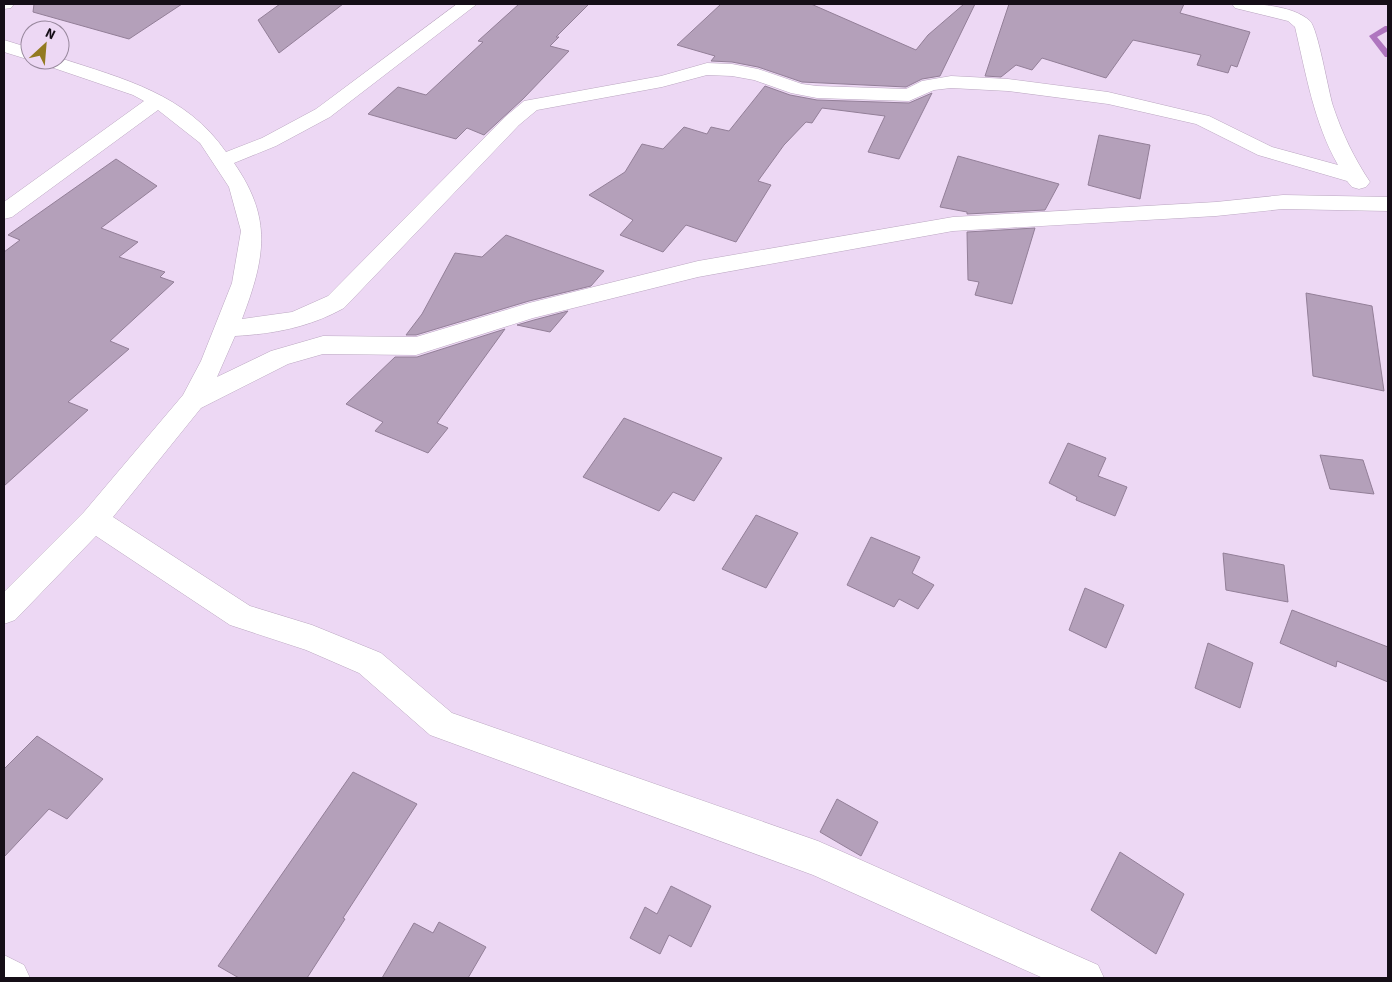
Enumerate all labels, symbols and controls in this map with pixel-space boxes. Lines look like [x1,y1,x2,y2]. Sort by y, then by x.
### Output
north arrow [20,20,70,70]
text: N [42,23,59,45]

